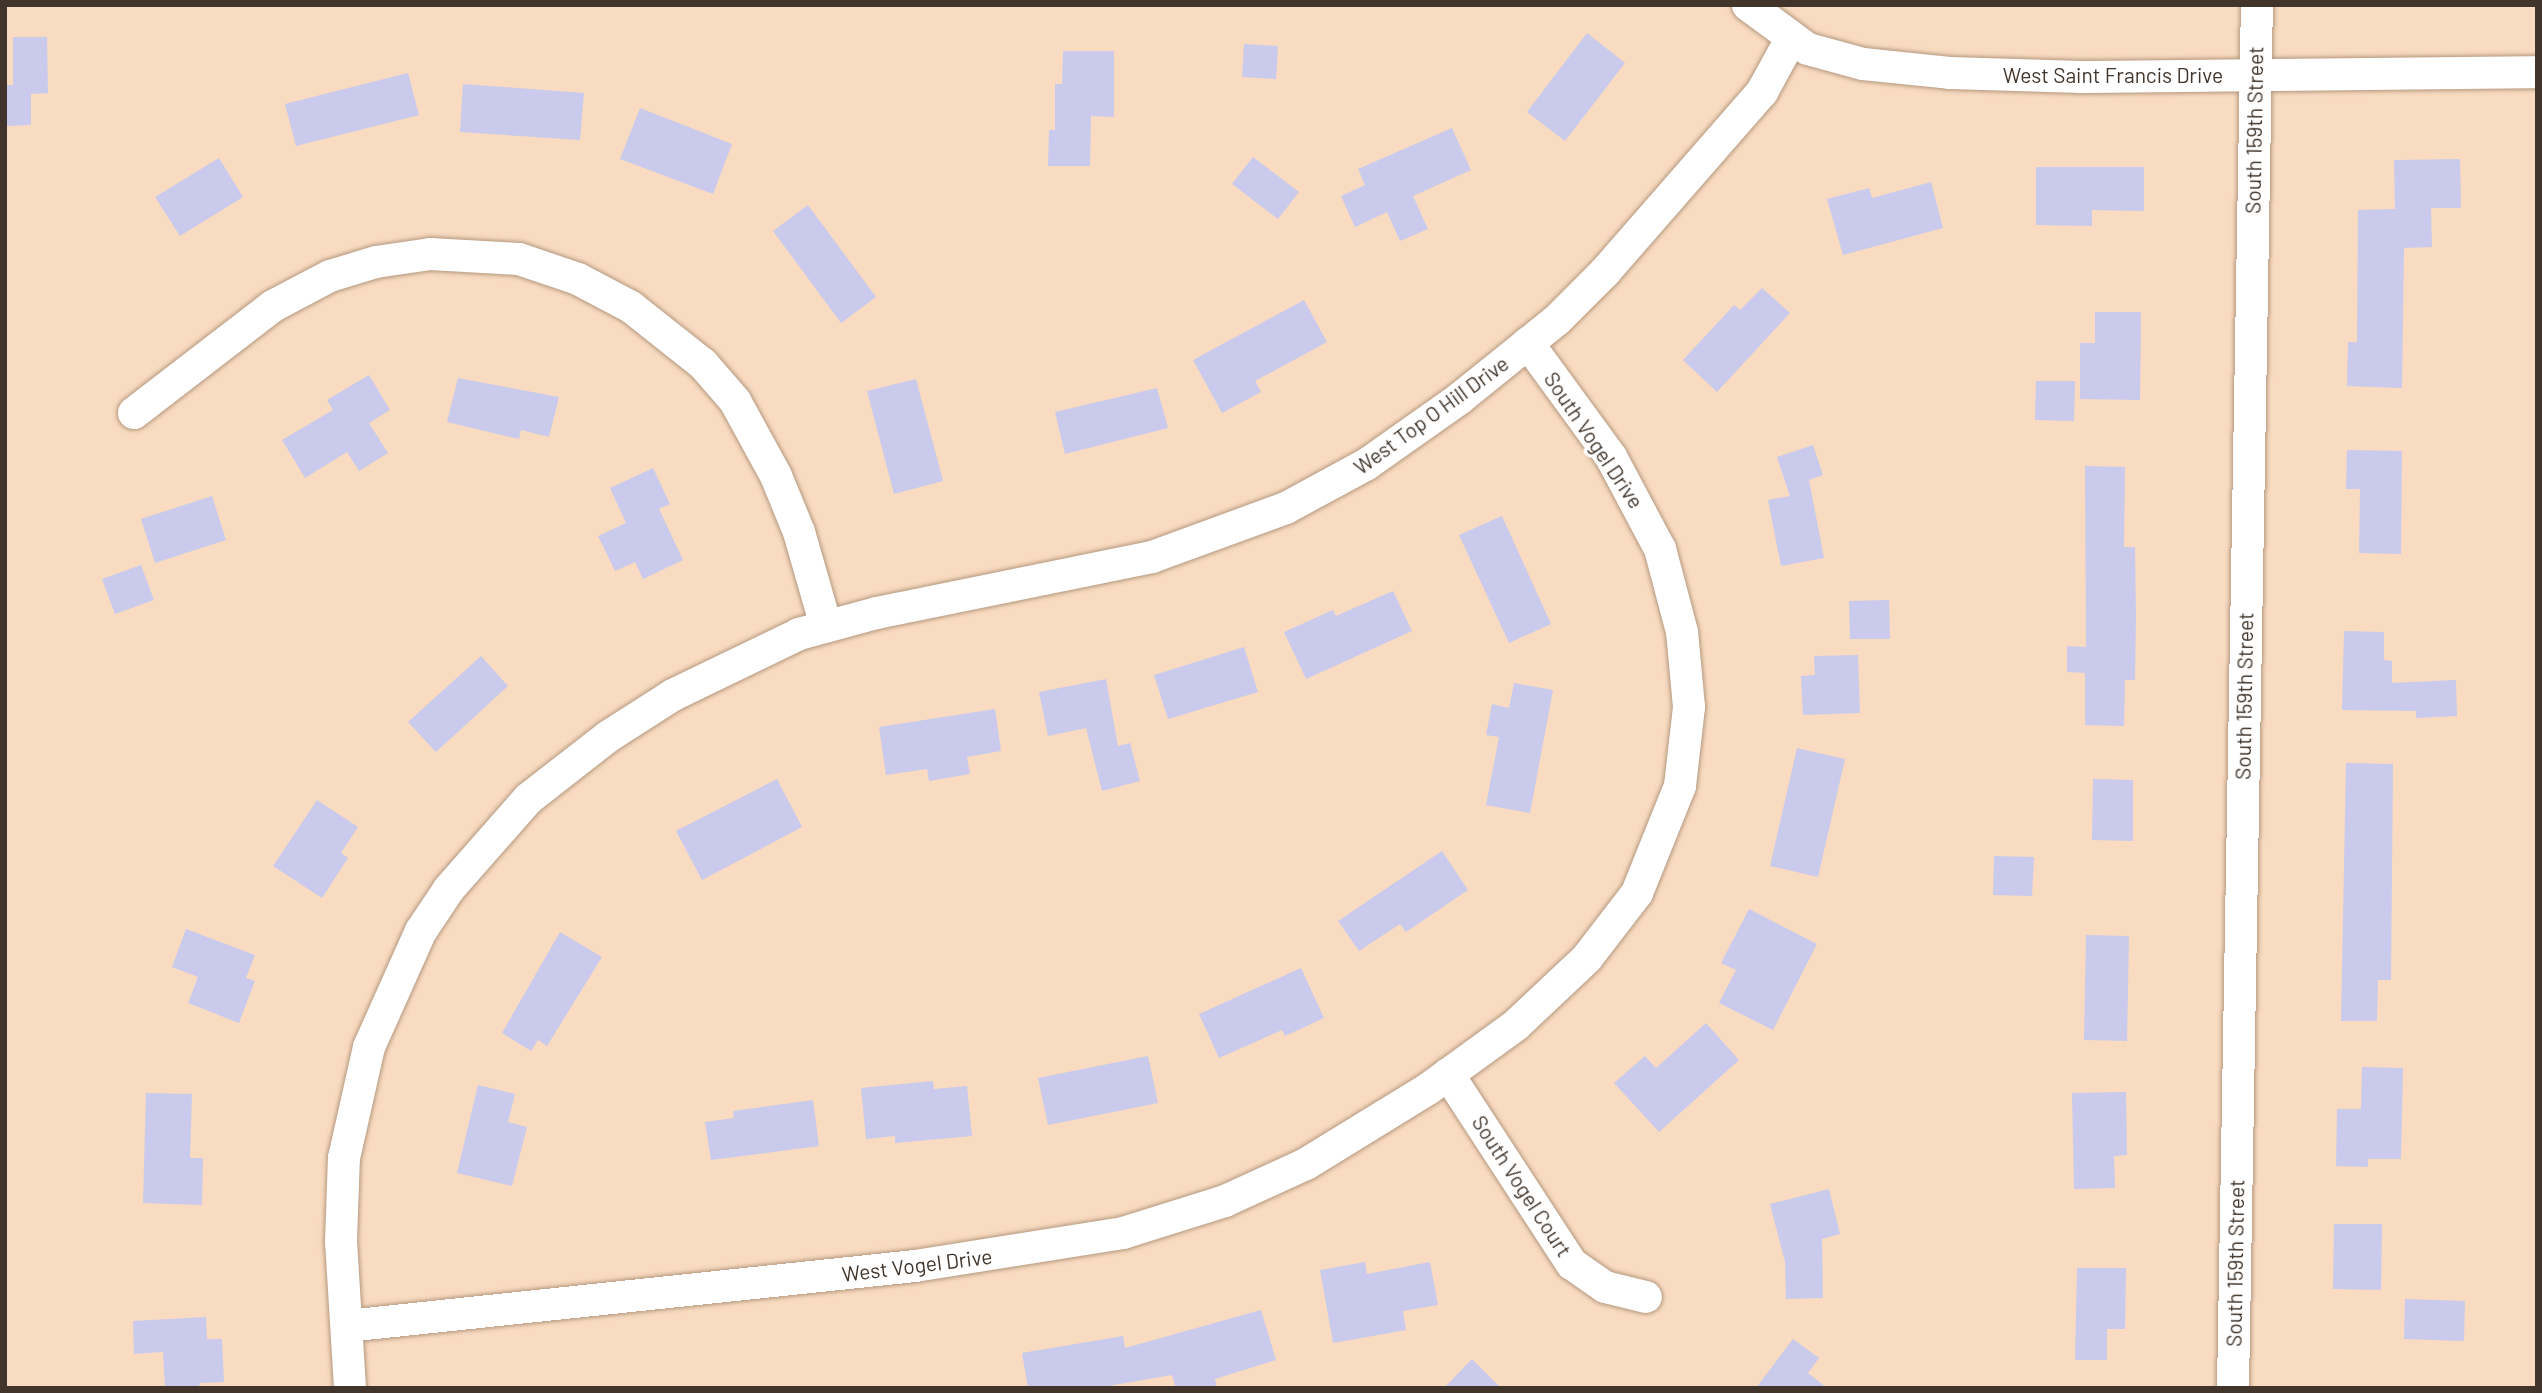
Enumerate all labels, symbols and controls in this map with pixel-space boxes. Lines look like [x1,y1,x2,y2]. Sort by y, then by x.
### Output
street label: South 159th Street [2240,46,2268,214]
street label: West Saint Francis Drive [2003,62,2223,88]
street label: West Top O Hill Drive [1349,350,1513,480]
street label: South Vogel Drive [1539,367,1649,513]
street label: South 159th Street [2230,612,2258,780]
street label: South Vogel Court [1467,1111,1577,1261]
street label: South 159th Street [2221,1179,2249,1347]
street label: West Vogel Drive [840,1243,994,1287]

